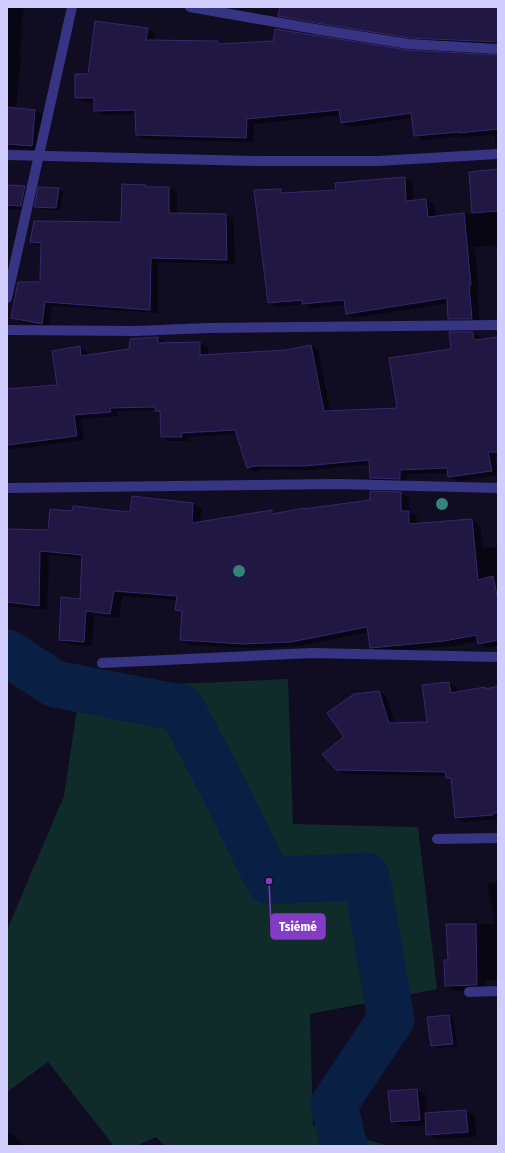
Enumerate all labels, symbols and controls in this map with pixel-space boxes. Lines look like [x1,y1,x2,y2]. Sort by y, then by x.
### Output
callout: Tsiémé [271,914,325,939]
text: Tsiémé [279,919,317,934]

